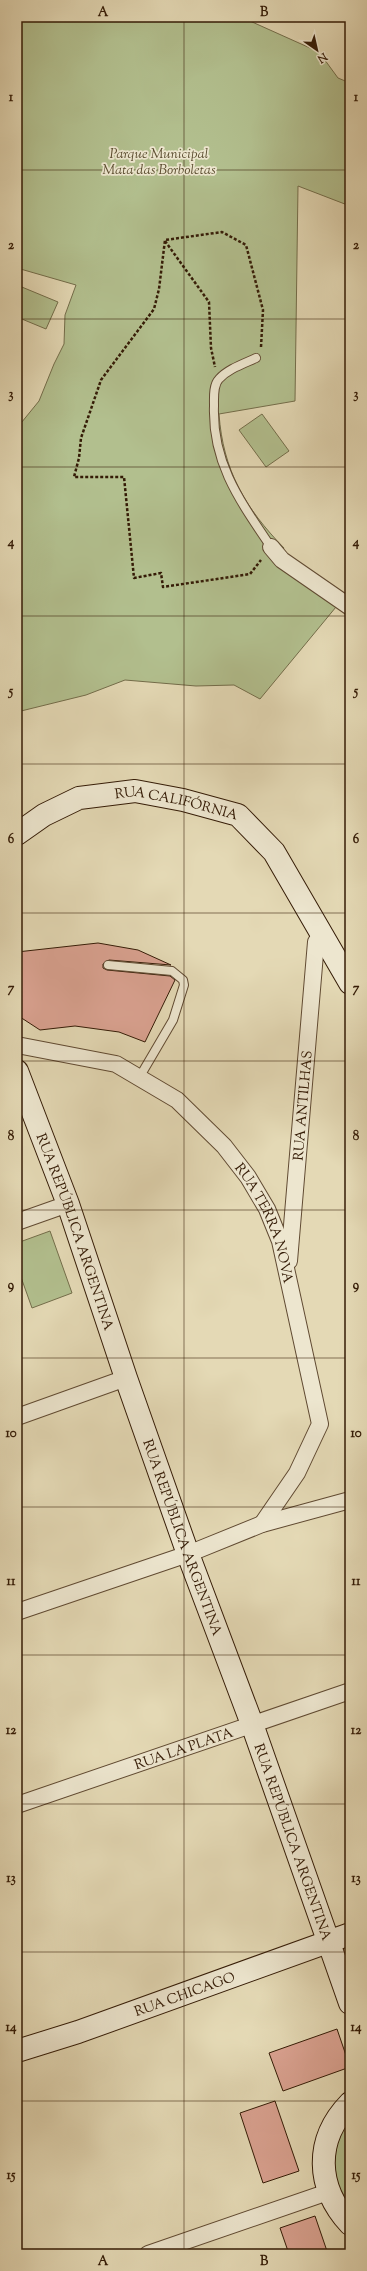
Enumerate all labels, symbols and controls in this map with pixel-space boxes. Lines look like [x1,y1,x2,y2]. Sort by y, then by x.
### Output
text: A [98,4,109,22]
text: B [260,4,269,22]
north arrow [297,30,337,70]
text: N [314,48,331,67]
text: 1 [9,89,14,107]
text: 1 [354,89,359,107]
park label: Parque Municipal Mata das Borboletas [102,145,216,181]
text: 2 [8,237,15,255]
text: 2 [353,237,360,255]
text: 3 [8,386,14,404]
text: 3 [353,386,359,404]
text: 4 [7,534,15,552]
text: 4 [352,534,360,552]
text: 5 [8,683,14,701]
text: 5 [353,683,359,701]
street label: RUA CALIFÓRNIA [114,783,241,827]
text: 6 [8,831,15,849]
text: 6 [353,831,360,849]
text: 7 [8,980,15,998]
text: 7 [353,980,360,998]
street label: RUA ANTILHAS [290,1050,319,1162]
text: 8 [8,1128,15,1146]
text: 8 [353,1128,360,1146]
street label: RUA REPÚBLICA ARGENTINA [30,1131,118,1334]
street label: RUA TERRA NOVA [229,1160,297,1286]
text: 9 [8,1277,15,1295]
text: 9 [353,1277,360,1295]
text: 10 [5,1425,17,1443]
text: 10 [350,1425,362,1443]
street label: RUA REPÚBLICA ARGENTINA [136,1437,226,1640]
text: 11 [7,1573,16,1591]
text: 11 [352,1573,361,1591]
text: 12 [6,1722,17,1740]
text: 12 [351,1722,362,1740]
street label: RUA LA PLATA [132,1723,237,1776]
street label: RUA REPÚBLICA ARGENTINA [248,1741,336,1944]
text: 13 [6,1870,16,1888]
text: 13 [351,1870,361,1888]
street label: RUA CHICAGO [132,1968,238,2023]
text: 14 [6,2019,17,2037]
text: 14 [351,2019,362,2037]
text: 15 [7,2167,16,2185]
text: 15 [352,2167,361,2185]
text: A [98,2253,109,2271]
text: B [260,2253,269,2271]

